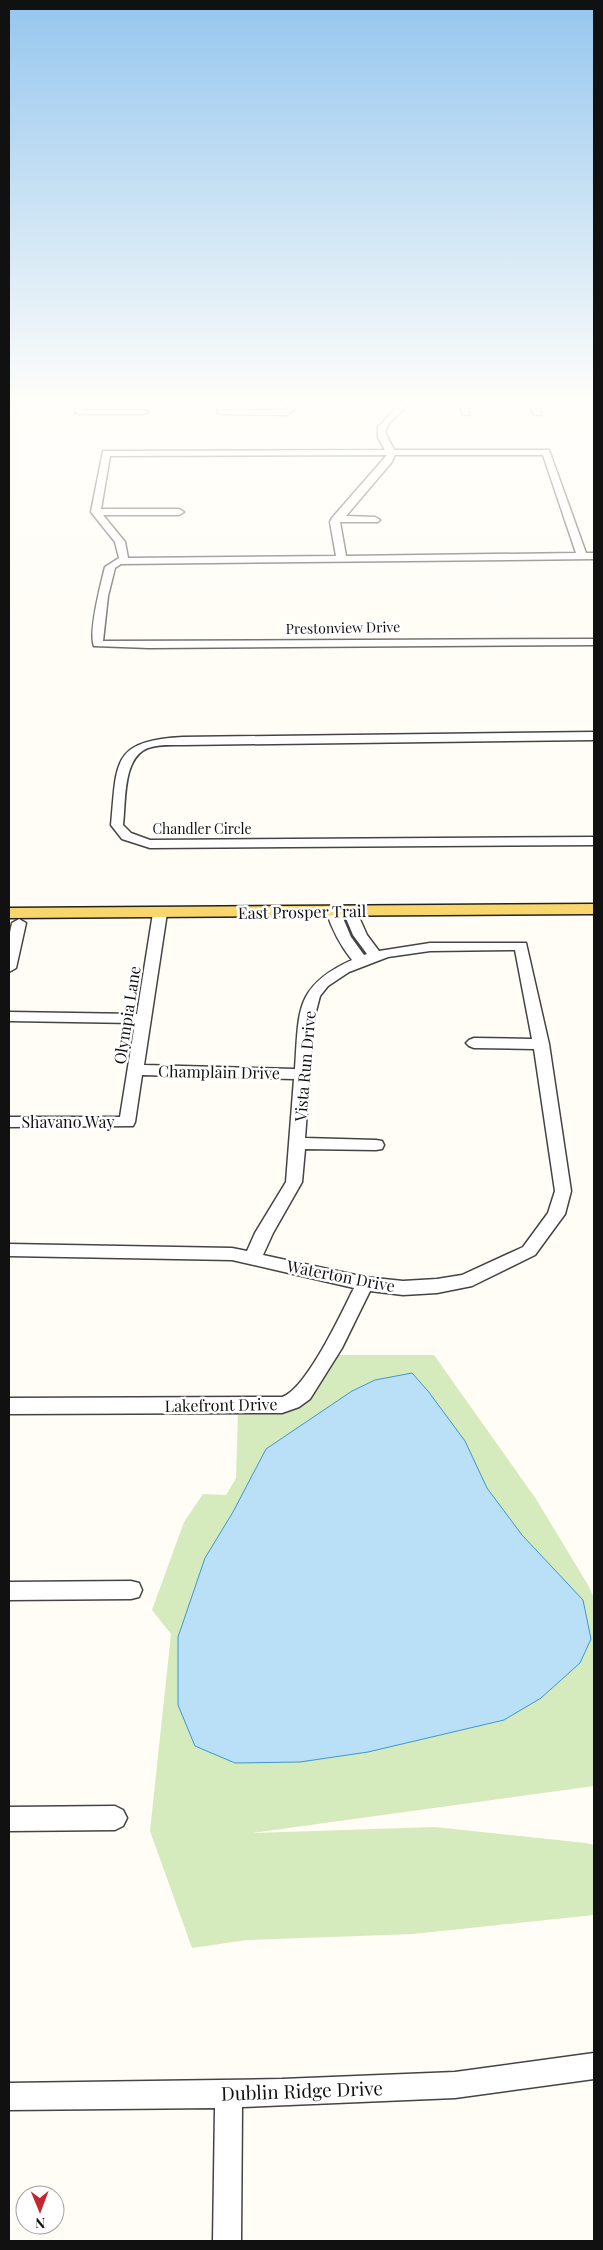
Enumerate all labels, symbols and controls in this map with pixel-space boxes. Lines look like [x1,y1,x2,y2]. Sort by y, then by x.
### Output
street label: Prestonview Drive [286,617,400,638]
street label: Chandler Circle [152,819,252,838]
street label: East Prosper Trail [238,900,367,923]
street label: Olympia Lane [108,964,145,1066]
street label: Vista Run Drive [289,1010,320,1123]
street label: Champlain Drive [158,1060,280,1083]
street label: Shavano Way [21,1111,115,1132]
street label: Waterton Drive [284,1255,397,1296]
street label: Lakefront Drive [164,1393,278,1416]
street label: Dublin Ridge Drive [221,2074,383,2106]
north arrow [15,2185,65,2235]
text: N [35,2214,45,2233]

